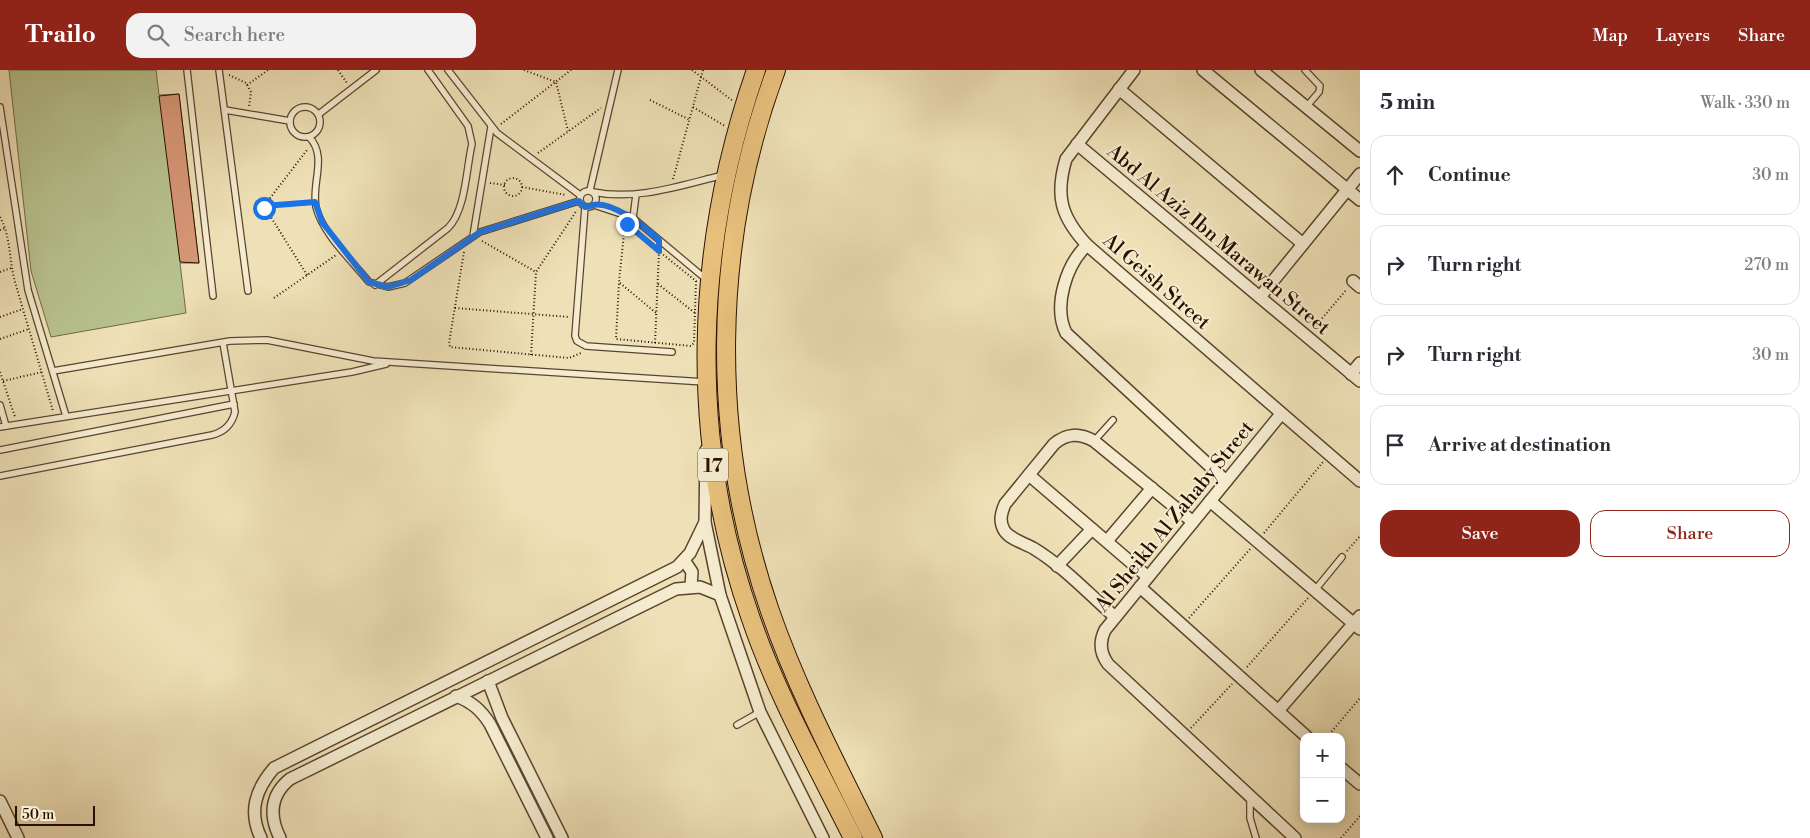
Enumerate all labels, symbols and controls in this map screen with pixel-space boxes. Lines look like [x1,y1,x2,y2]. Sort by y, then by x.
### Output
search box [126,13,476,58]
text: Trailo [25,20,96,50]
icon: search [144,21,172,49]
text: Search here [184,23,285,47]
text: Map [1593,24,1628,47]
text: Layers [1656,24,1710,47]
text: Share [1738,24,1785,47]
text: 5 min [1380,90,1435,116]
text: Walk · 330 m [1700,93,1790,113]
street label: Abd Al Aziz Ibn Marawan Street [1101,139,1335,341]
icon: ahead [1381,161,1409,189]
text: Continue [1428,163,1511,187]
text: 30 m [1752,165,1789,185]
route start [253,197,276,220]
route end [616,213,639,236]
street label: Al Geish Street [1096,228,1215,336]
icon: right [1381,251,1409,279]
text: Turn right [1428,253,1521,277]
text: 270 m [1744,255,1789,275]
icon: right [1381,341,1409,369]
text: Turn right [1428,343,1521,367]
text: 30 m [1752,345,1789,365]
street label: Al Sheikh Al Zahaby Street [1090,416,1260,618]
icon: arrive [1381,431,1409,459]
text: Arrive at destination [1428,433,1611,457]
road number: 17 [698,448,728,482]
button: Save [1380,510,1580,557]
button: Share [1590,510,1790,557]
map controls [1300,733,1345,823]
button: + [1300,733,1345,778]
button: − [1300,778,1345,823]
scale bar [15,803,95,826]
text: 50 m [22,806,54,824]

